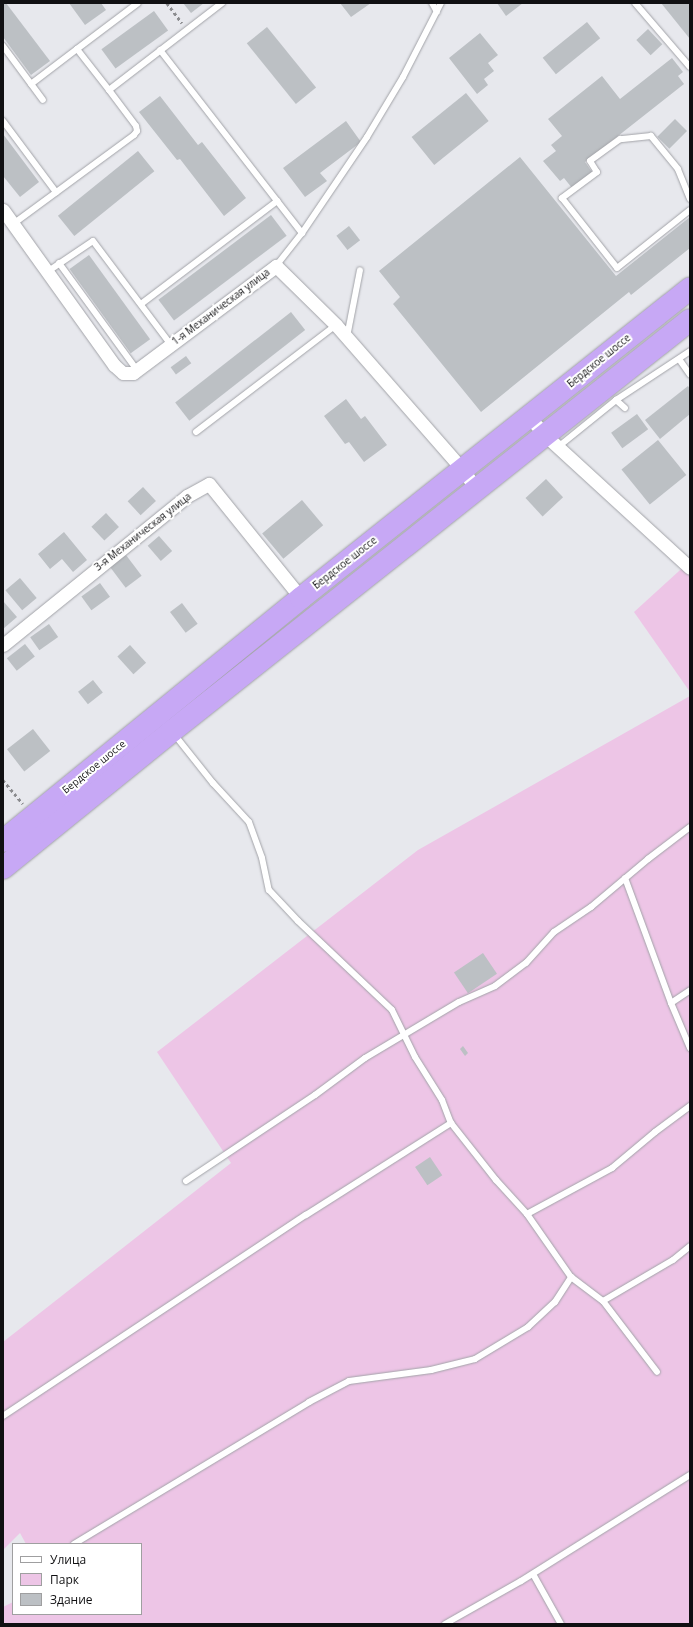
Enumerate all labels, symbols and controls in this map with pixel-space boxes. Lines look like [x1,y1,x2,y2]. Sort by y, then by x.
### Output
street label: 1-я Механическая улица [170,266,272,348]
street label: Бердское шоссе [565,332,633,390]
street label: 3-я Механическая улица [92,491,194,573]
street label: Бердское шоссе [311,534,379,592]
street label: Бердское шоссе [60,738,128,796]
legend [12,1543,142,1615]
text: Улица [50,1551,86,1568]
text: Парк [50,1571,79,1588]
text: Здание [50,1591,93,1608]

